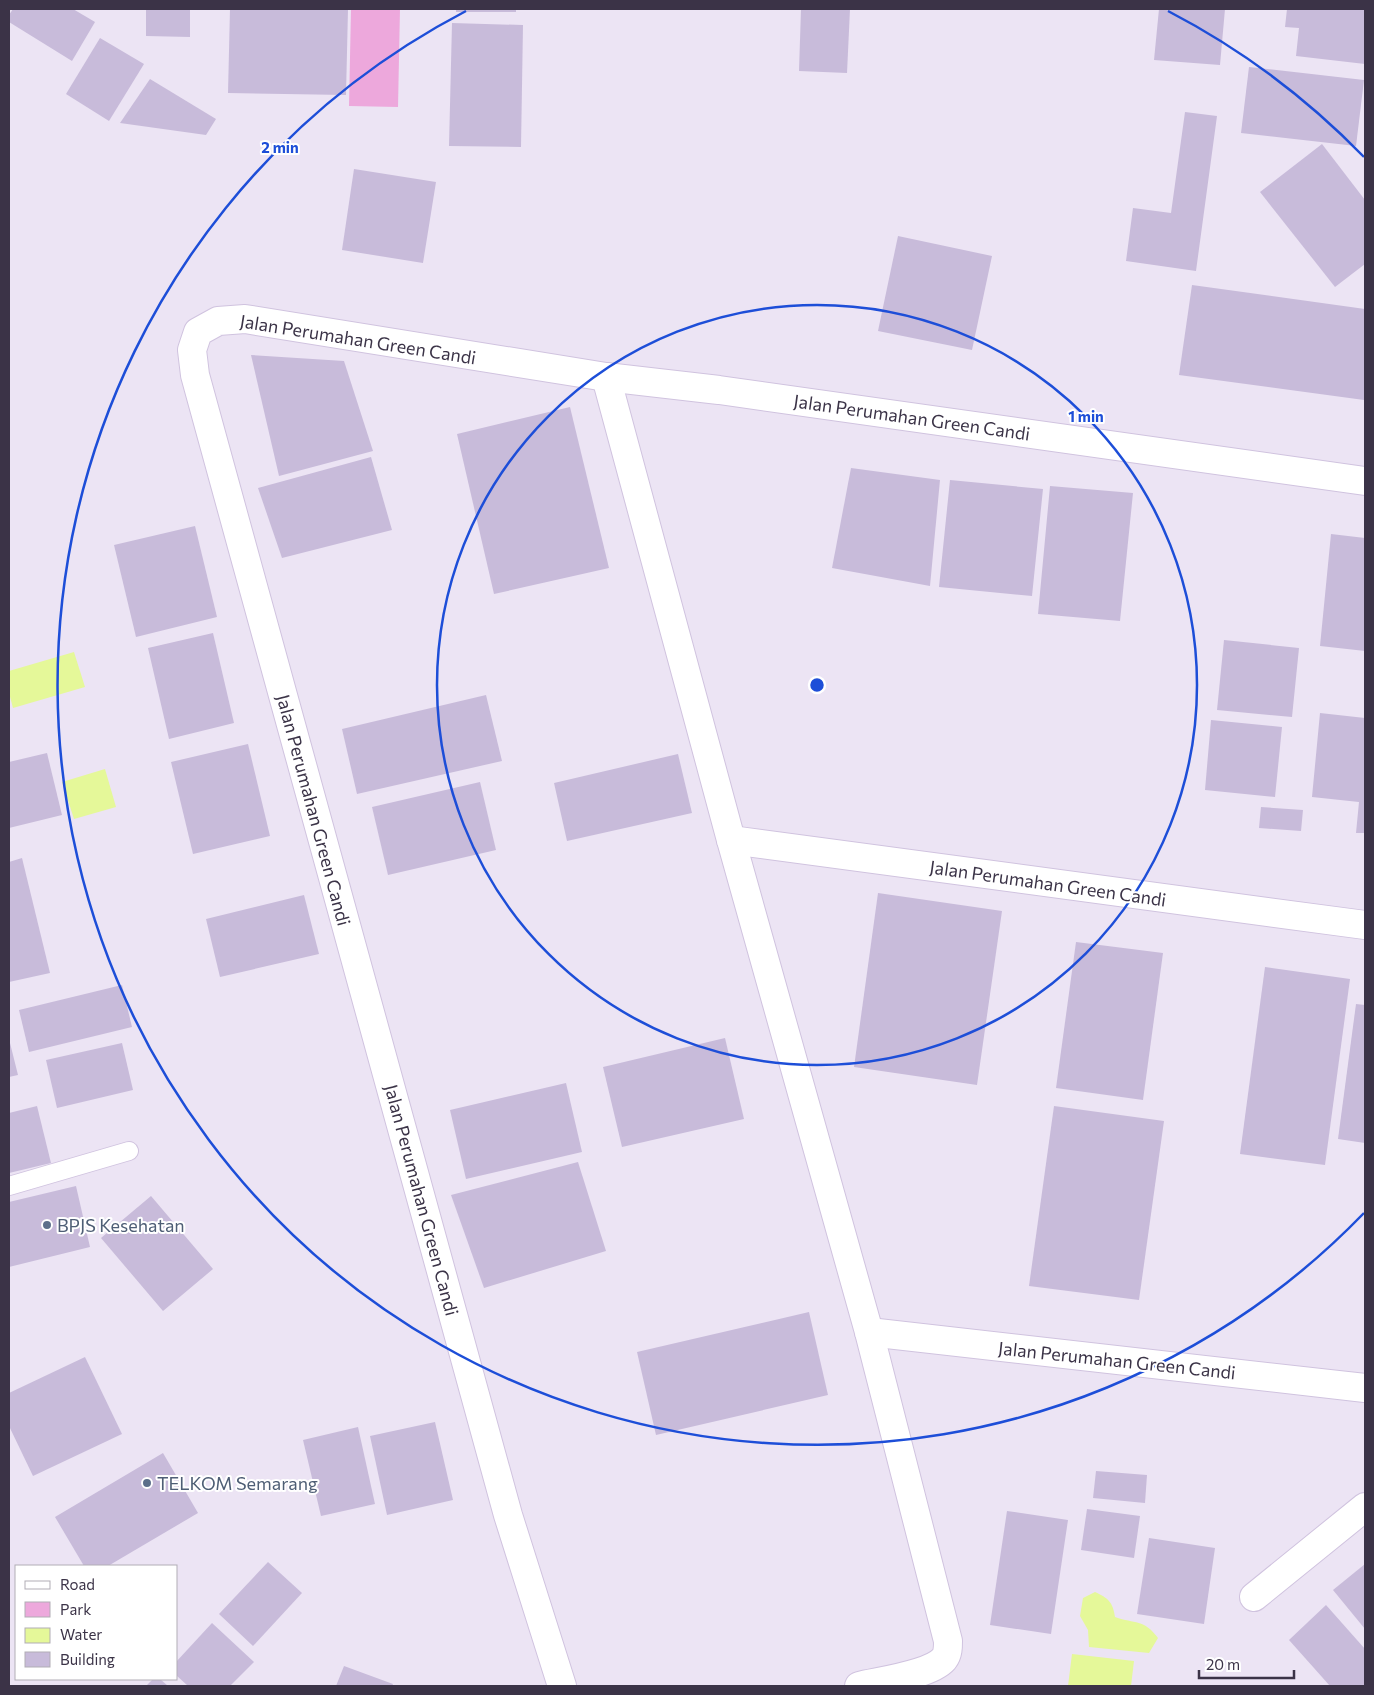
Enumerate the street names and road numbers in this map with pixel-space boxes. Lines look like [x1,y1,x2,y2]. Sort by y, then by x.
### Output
street label: Jalan Perumahan Green Candi [238,309,478,369]
street label: Jalan Perumahan Green Candi [792,390,1032,444]
street label: Jalan Perumahan Green Candi [272,692,356,928]
street label: Jalan Perumahan Green Candi [928,856,1168,910]
street label: Jalan Perumahan Green Candi [380,1082,464,1318]
street label: Jalan Perumahan Green Candi [997,1337,1237,1383]

